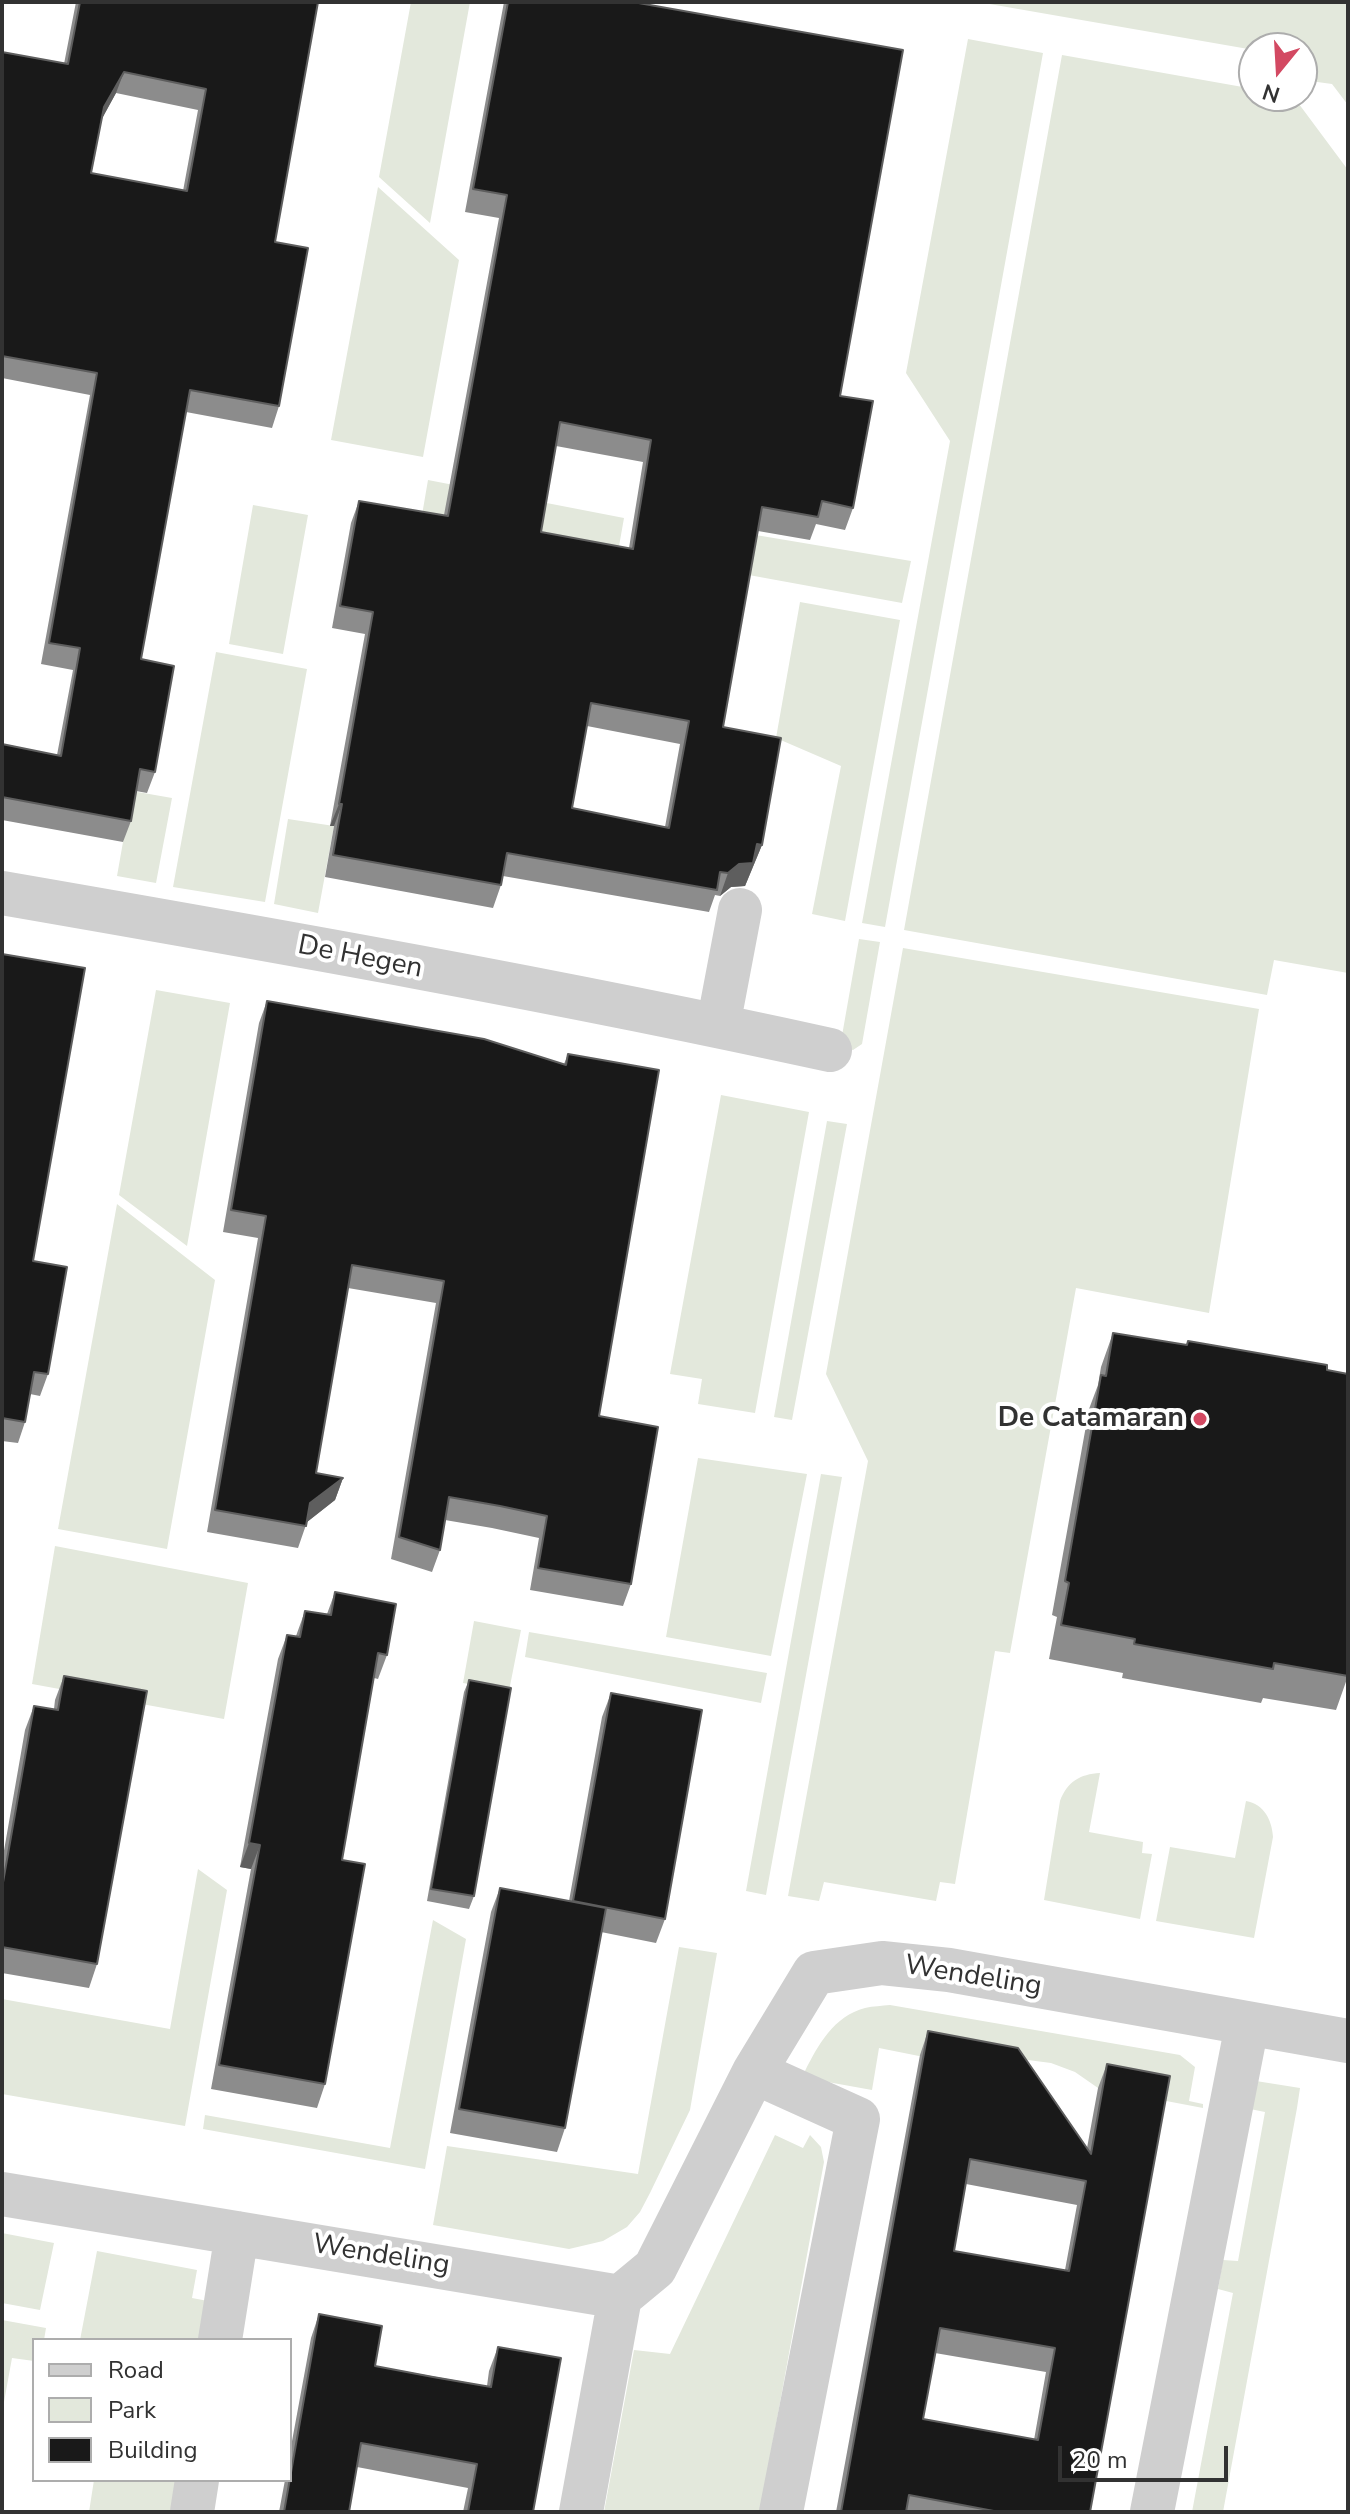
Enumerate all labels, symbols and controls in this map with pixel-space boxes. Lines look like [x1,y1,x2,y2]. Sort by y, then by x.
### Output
north arrow [1238,32,1318,112]
text: N [1259,76,1284,110]
street label: De Hegen [295,929,425,987]
place label: De Catamaran [998,1402,1184,1436]
marker: De Catamaran [1191,1410,1209,1428]
street label: Wendeling [902,1950,1044,2004]
street label: Wendeling [310,2229,452,2283]
legend [32,2338,292,2482]
text: Road [108,2354,164,2386]
text: Park [108,2394,156,2426]
scale bar [1062,2430,1232,2480]
text: Building [108,2434,198,2466]
text: 20 m [1072,2444,1128,2476]

